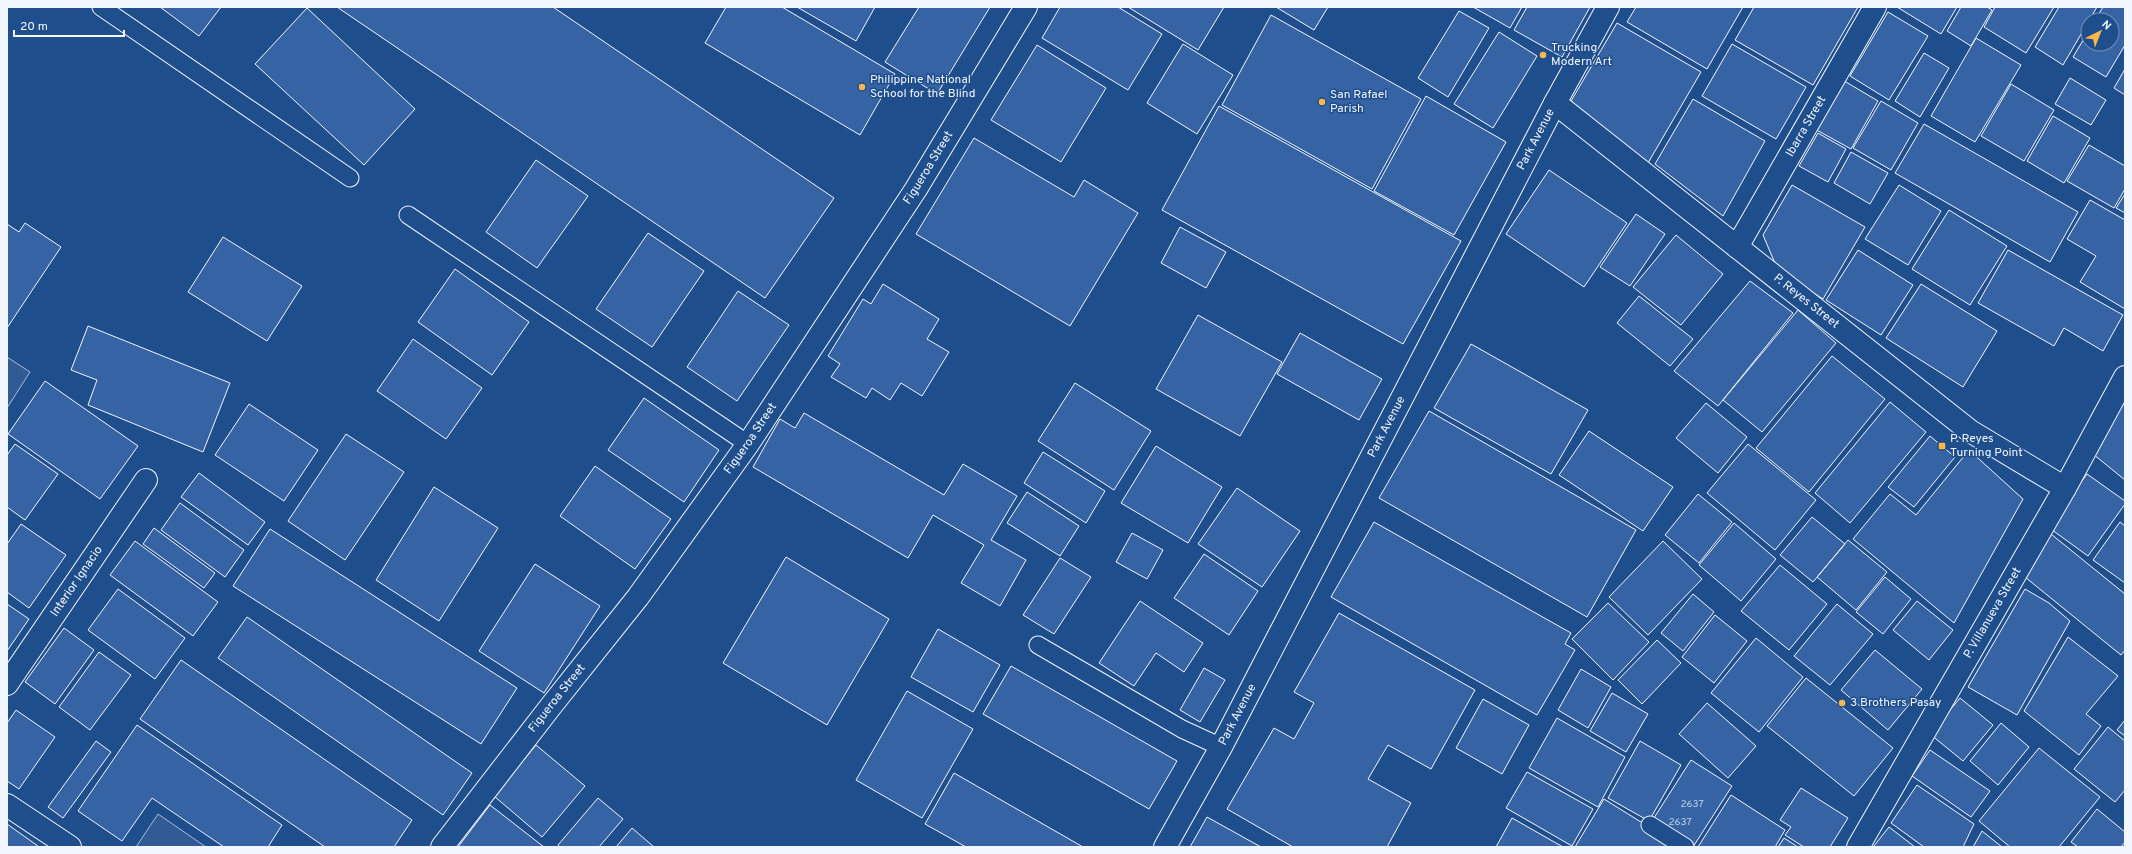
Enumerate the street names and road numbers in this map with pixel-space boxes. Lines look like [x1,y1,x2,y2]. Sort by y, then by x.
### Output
street label: Ibarra Street [1782,93,1830,160]
street label: Park Avenue [1513,106,1559,173]
street label: Figueroa Street [900,128,957,208]
street label: P. Reyes Street [1770,270,1842,332]
street label: Park Avenue [1364,394,1410,461]
street label: Figueroa Street [721,400,781,478]
street label: Interior Ignacio [47,543,107,620]
street label: P. Villanueva Street [1960,565,2025,662]
street label: Figueroa Street [525,661,589,736]
street label: Park Avenue [1215,681,1260,748]

